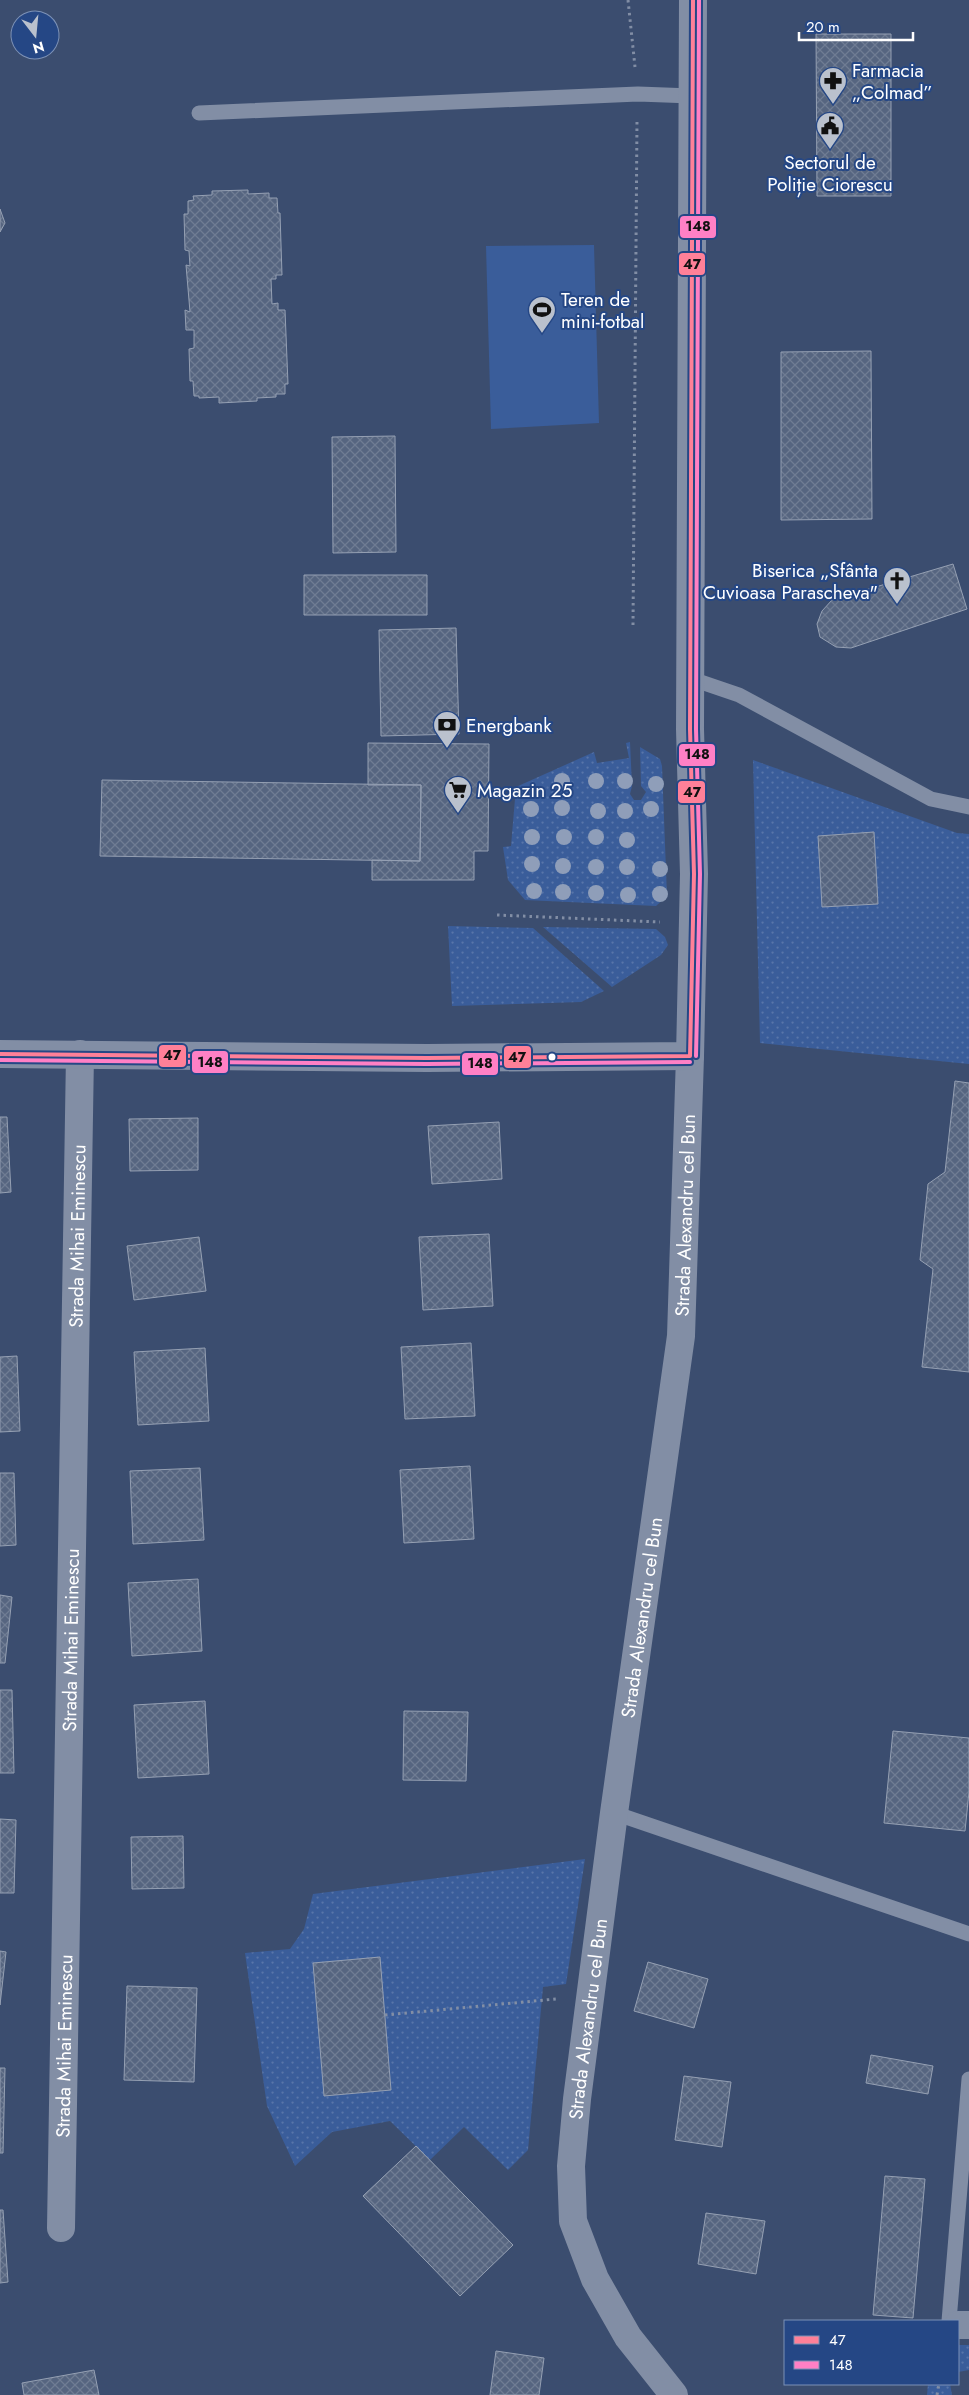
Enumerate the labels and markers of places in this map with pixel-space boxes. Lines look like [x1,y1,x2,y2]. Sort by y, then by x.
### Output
place label: Farmacia „Colmad” [852,57,933,106]
pharmacy icon: Farmacia „Colmad” [818,66,848,105]
public building icon: Sectorul de Poliție Ciorescu [815,111,845,150]
place label: Sectorul de Poliție Ciorescu [767,149,893,198]
place label: Teren de mini-fotbal [561,286,644,335]
sports icon: Teren de mini-fotbal [527,295,557,334]
place label: Biserica „Sfânta Cuvioasa Parascheva" [703,557,878,606]
church icon: Biserica „Sfânta Cuvioasa Parascheva" [882,566,912,605]
bank icon: Energbank [432,710,462,749]
place label: Energbank [466,712,552,739]
supermarket icon: Magazin 25 [443,775,473,814]
place label: Magazin 25 [477,777,572,804]
unlabelled marker [547,1052,557,1062]

